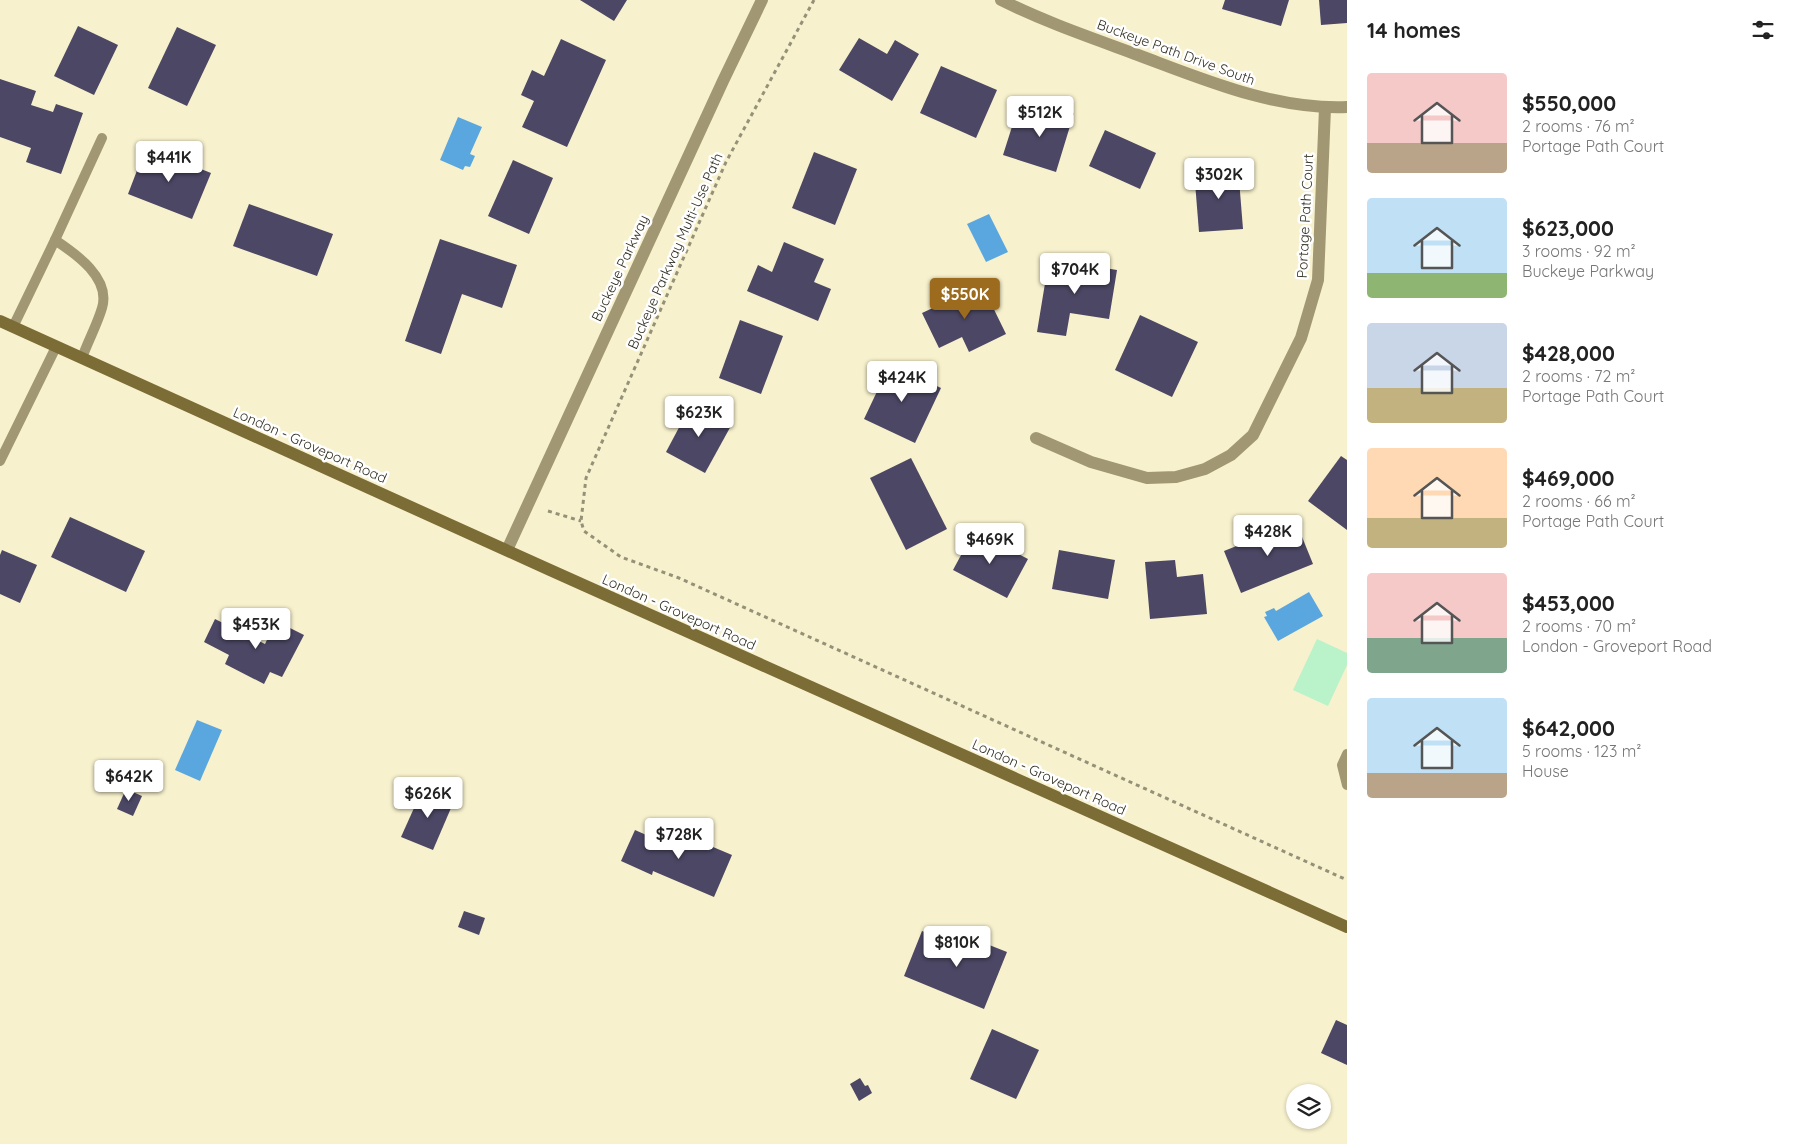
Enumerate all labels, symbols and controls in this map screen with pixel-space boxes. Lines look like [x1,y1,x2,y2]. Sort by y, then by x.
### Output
street label: Buckeye Path Drive South [1095,15,1257,89]
icon: filters [1749,16,1777,44]
text: 14 homes [1367,17,1461,43]
text: $550,000 [1522,90,1616,116]
icon: home [1407,93,1467,153]
pin: $512K [1005,96,1075,138]
text: $512K [1018,102,1062,122]
text: 2 rooms · 76 m² [1522,116,1635,136]
text: Portage Path Court [1522,136,1664,156]
pin: $441K [134,140,204,183]
text: $441K [147,147,191,167]
street label: Buckeye Parkway Multi-Use Path [623,150,727,352]
street label: Portage Path Court [1293,153,1317,279]
pin: $302K [1184,158,1254,200]
text: $302K [1195,164,1243,184]
street label: Buckeye Parkway [587,212,653,324]
text: $623,000 [1522,215,1614,241]
icon: home [1407,218,1467,278]
text: 3 rooms · 92 m² [1522,241,1636,261]
pin: $704K [1040,252,1110,295]
text: $704K [1051,259,1099,279]
text: Buckeye Parkway [1522,261,1654,281]
pin: $550K [930,278,1000,320]
text: $550K [941,284,989,304]
text: $428,000 [1522,340,1615,366]
icon: home [1407,343,1467,403]
pin: $424K [867,360,937,403]
text: 2 rooms · 72 m² [1522,366,1635,386]
text: $424K [878,367,926,387]
text: Portage Path Court [1522,386,1664,406]
pin: $623K [664,396,734,438]
text: $623K [676,402,722,422]
street label: London - Groveport Road [230,403,390,487]
text: $469,000 [1522,465,1614,491]
icon: home [1407,468,1467,528]
text: 2 rooms · 66 m² [1522,491,1636,511]
text: Portage Path Court [1522,511,1664,531]
pin: $428K [1233,514,1303,557]
text: $428K [1244,521,1292,541]
pin: $469K [955,522,1025,565]
text: $469K [966,529,1014,549]
street label: London - Groveport Road [599,570,759,654]
text: $453,000 [1522,590,1615,616]
icon: home [1407,593,1467,653]
pin: $453K [221,608,291,650]
text: $453K [232,614,280,634]
text: 2 rooms · 70 m² [1522,616,1636,636]
text: London - Groveport Road [1522,636,1712,656]
text: $642,000 [1522,715,1615,741]
icon: home [1407,718,1467,778]
street label: London - Groveport Road [969,735,1129,819]
text: 5 rooms · 123 m² [1522,741,1641,761]
pin: $642K [94,760,164,802]
text: House [1522,761,1569,781]
text: $642K [105,766,153,786]
pin: $626K [393,776,463,819]
text: $626K [405,783,451,803]
pin: $728K [644,818,714,860]
text: $728K [656,824,702,844]
pin: $810K [922,926,992,968]
text: $810K [935,932,979,952]
map controls [1286,1084,1331,1129]
button: layers [1286,1084,1331,1129]

